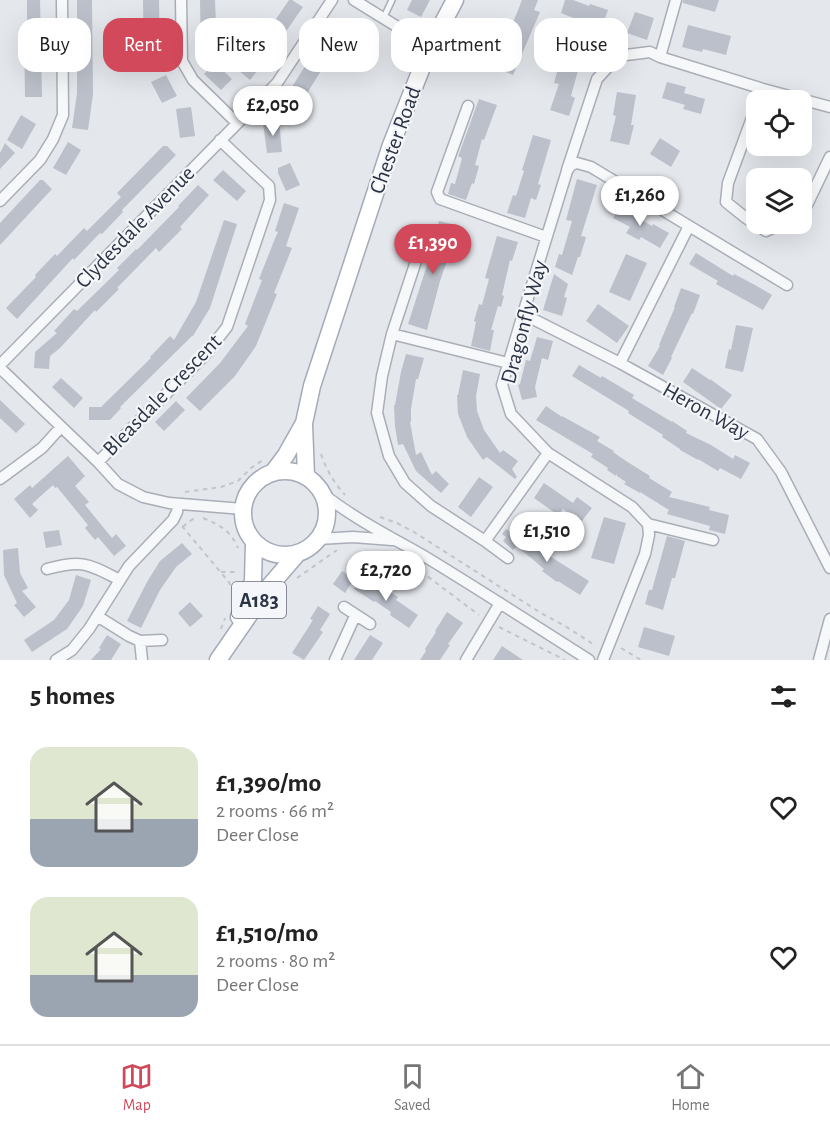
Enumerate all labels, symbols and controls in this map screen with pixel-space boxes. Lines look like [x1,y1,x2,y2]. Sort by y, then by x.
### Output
chip: Buy [18,18,91,72]
chip: Rent [103,18,183,72]
chip: Filters [195,18,287,72]
chip: New [299,18,379,72]
chip: Apartment [391,18,522,72]
chip: House [534,18,628,72]
street label: Chester Road [365,83,425,197]
pin: £2,050 [224,86,322,137]
map controls [746,90,812,234]
button: locate [746,90,812,156]
text: £2,050 [247,95,299,115]
street label: Clydesdale Avenue [71,162,199,292]
button: layers [746,168,812,234]
pin: £1,260 [591,176,689,227]
text: £1,260 [615,185,665,205]
pin: £1,390 [384,224,482,275]
text: £1,390 [408,233,458,253]
street label: Dragonfly Way [497,257,551,386]
street label: Bleasdale Crescent [99,330,225,460]
street label: Heron Way [659,378,753,444]
pin: £1,510 [498,512,596,563]
text: £1,510 [524,521,570,541]
pin: £2,720 [337,551,435,602]
text: £2,720 [360,560,412,580]
road number: A183 [232,582,286,618]
icon: filters [767,680,800,713]
text: 5 homes [30,683,115,709]
text: £1,390/mo [216,770,321,796]
icon: home [78,771,150,843]
icon: heart [767,791,800,824]
text: 2 rooms · 66 m² [216,801,334,821]
text: Deer Close [216,825,299,845]
text: £1,510/mo [216,920,318,946]
icon: home [78,921,150,993]
icon: heart [767,941,800,974]
text: 2 rooms · 80 m² [216,951,335,971]
text: Deer Close [216,975,299,995]
tab: Map [120,1060,153,1115]
tab: Saved [394,1060,431,1115]
tab: Home [671,1060,710,1115]

